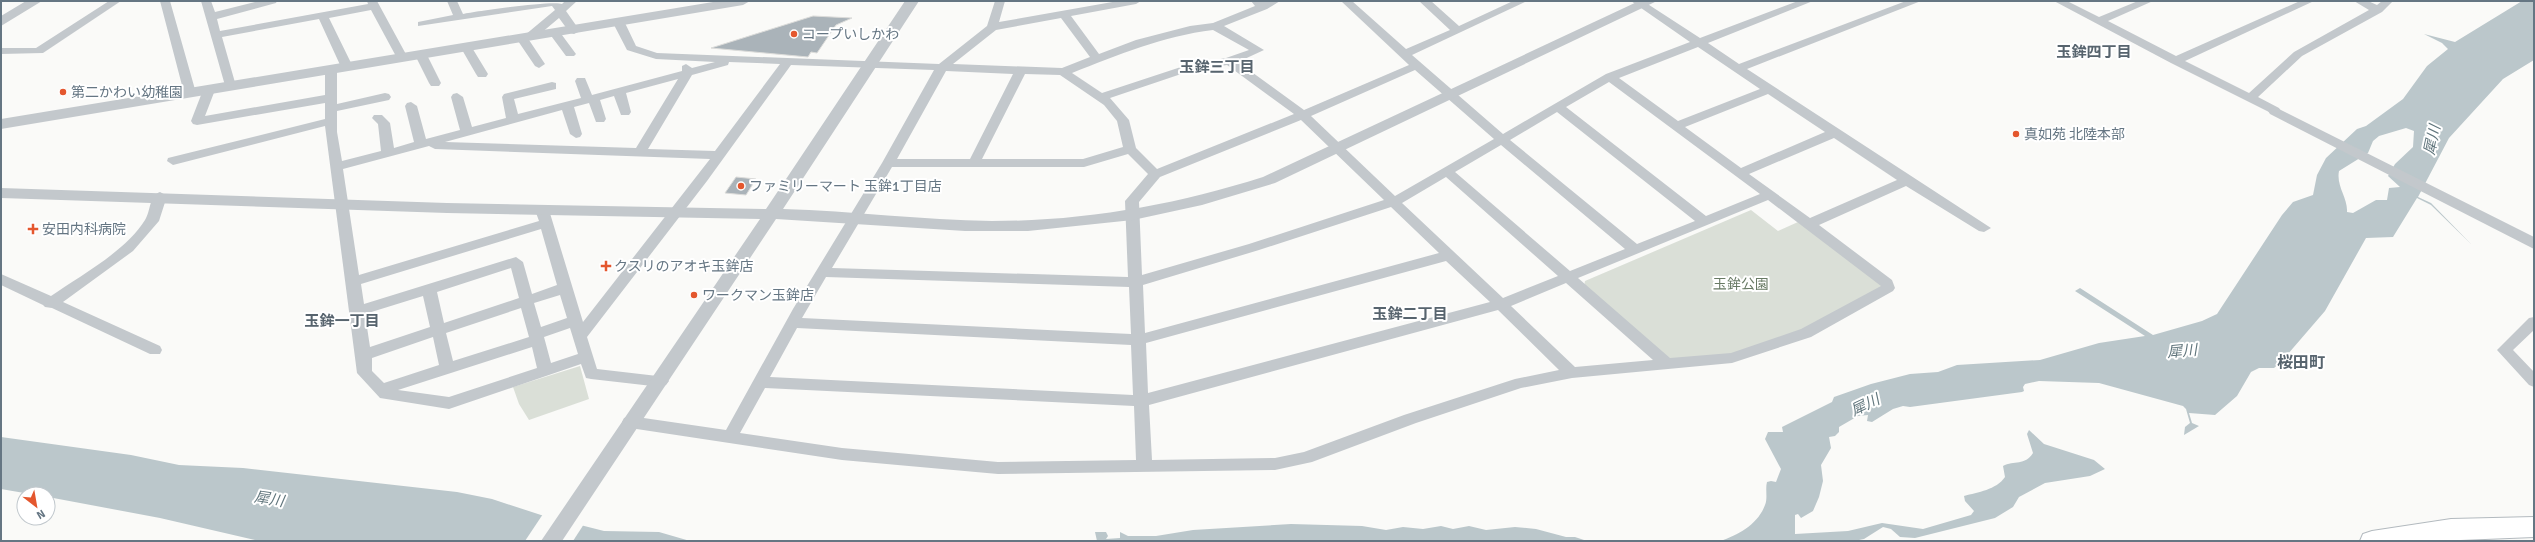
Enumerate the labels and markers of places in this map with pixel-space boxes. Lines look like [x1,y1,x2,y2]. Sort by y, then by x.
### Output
place label: コープいしかわ [802,26,899,43]
marker: コープいしかわ [789,29,799,39]
place label: 第二かわい幼稚園 [71,84,183,101]
marker: 第二かわい幼稚園 [58,87,68,97]
place label: 真如苑 北陸本部 [2024,126,2125,143]
marker: 真如苑 北陸本部 [2011,129,2021,139]
place label: ファミリーマート 玉鉾1丁目店 [749,178,942,195]
marker: ファミリーマート 玉鉾1丁目店 [736,181,746,191]
place label: 安田内科病院 [42,221,126,238]
marker: 安田内科病院 [27,223,39,235]
place label: クスリのアオキ玉鉾店 [614,258,754,275]
marker: クスリのアオキ玉鉾店 [601,261,611,271]
place label: ワークマン玉鉾店 [702,287,814,304]
marker: ワークマン玉鉾店 [689,290,699,300]

